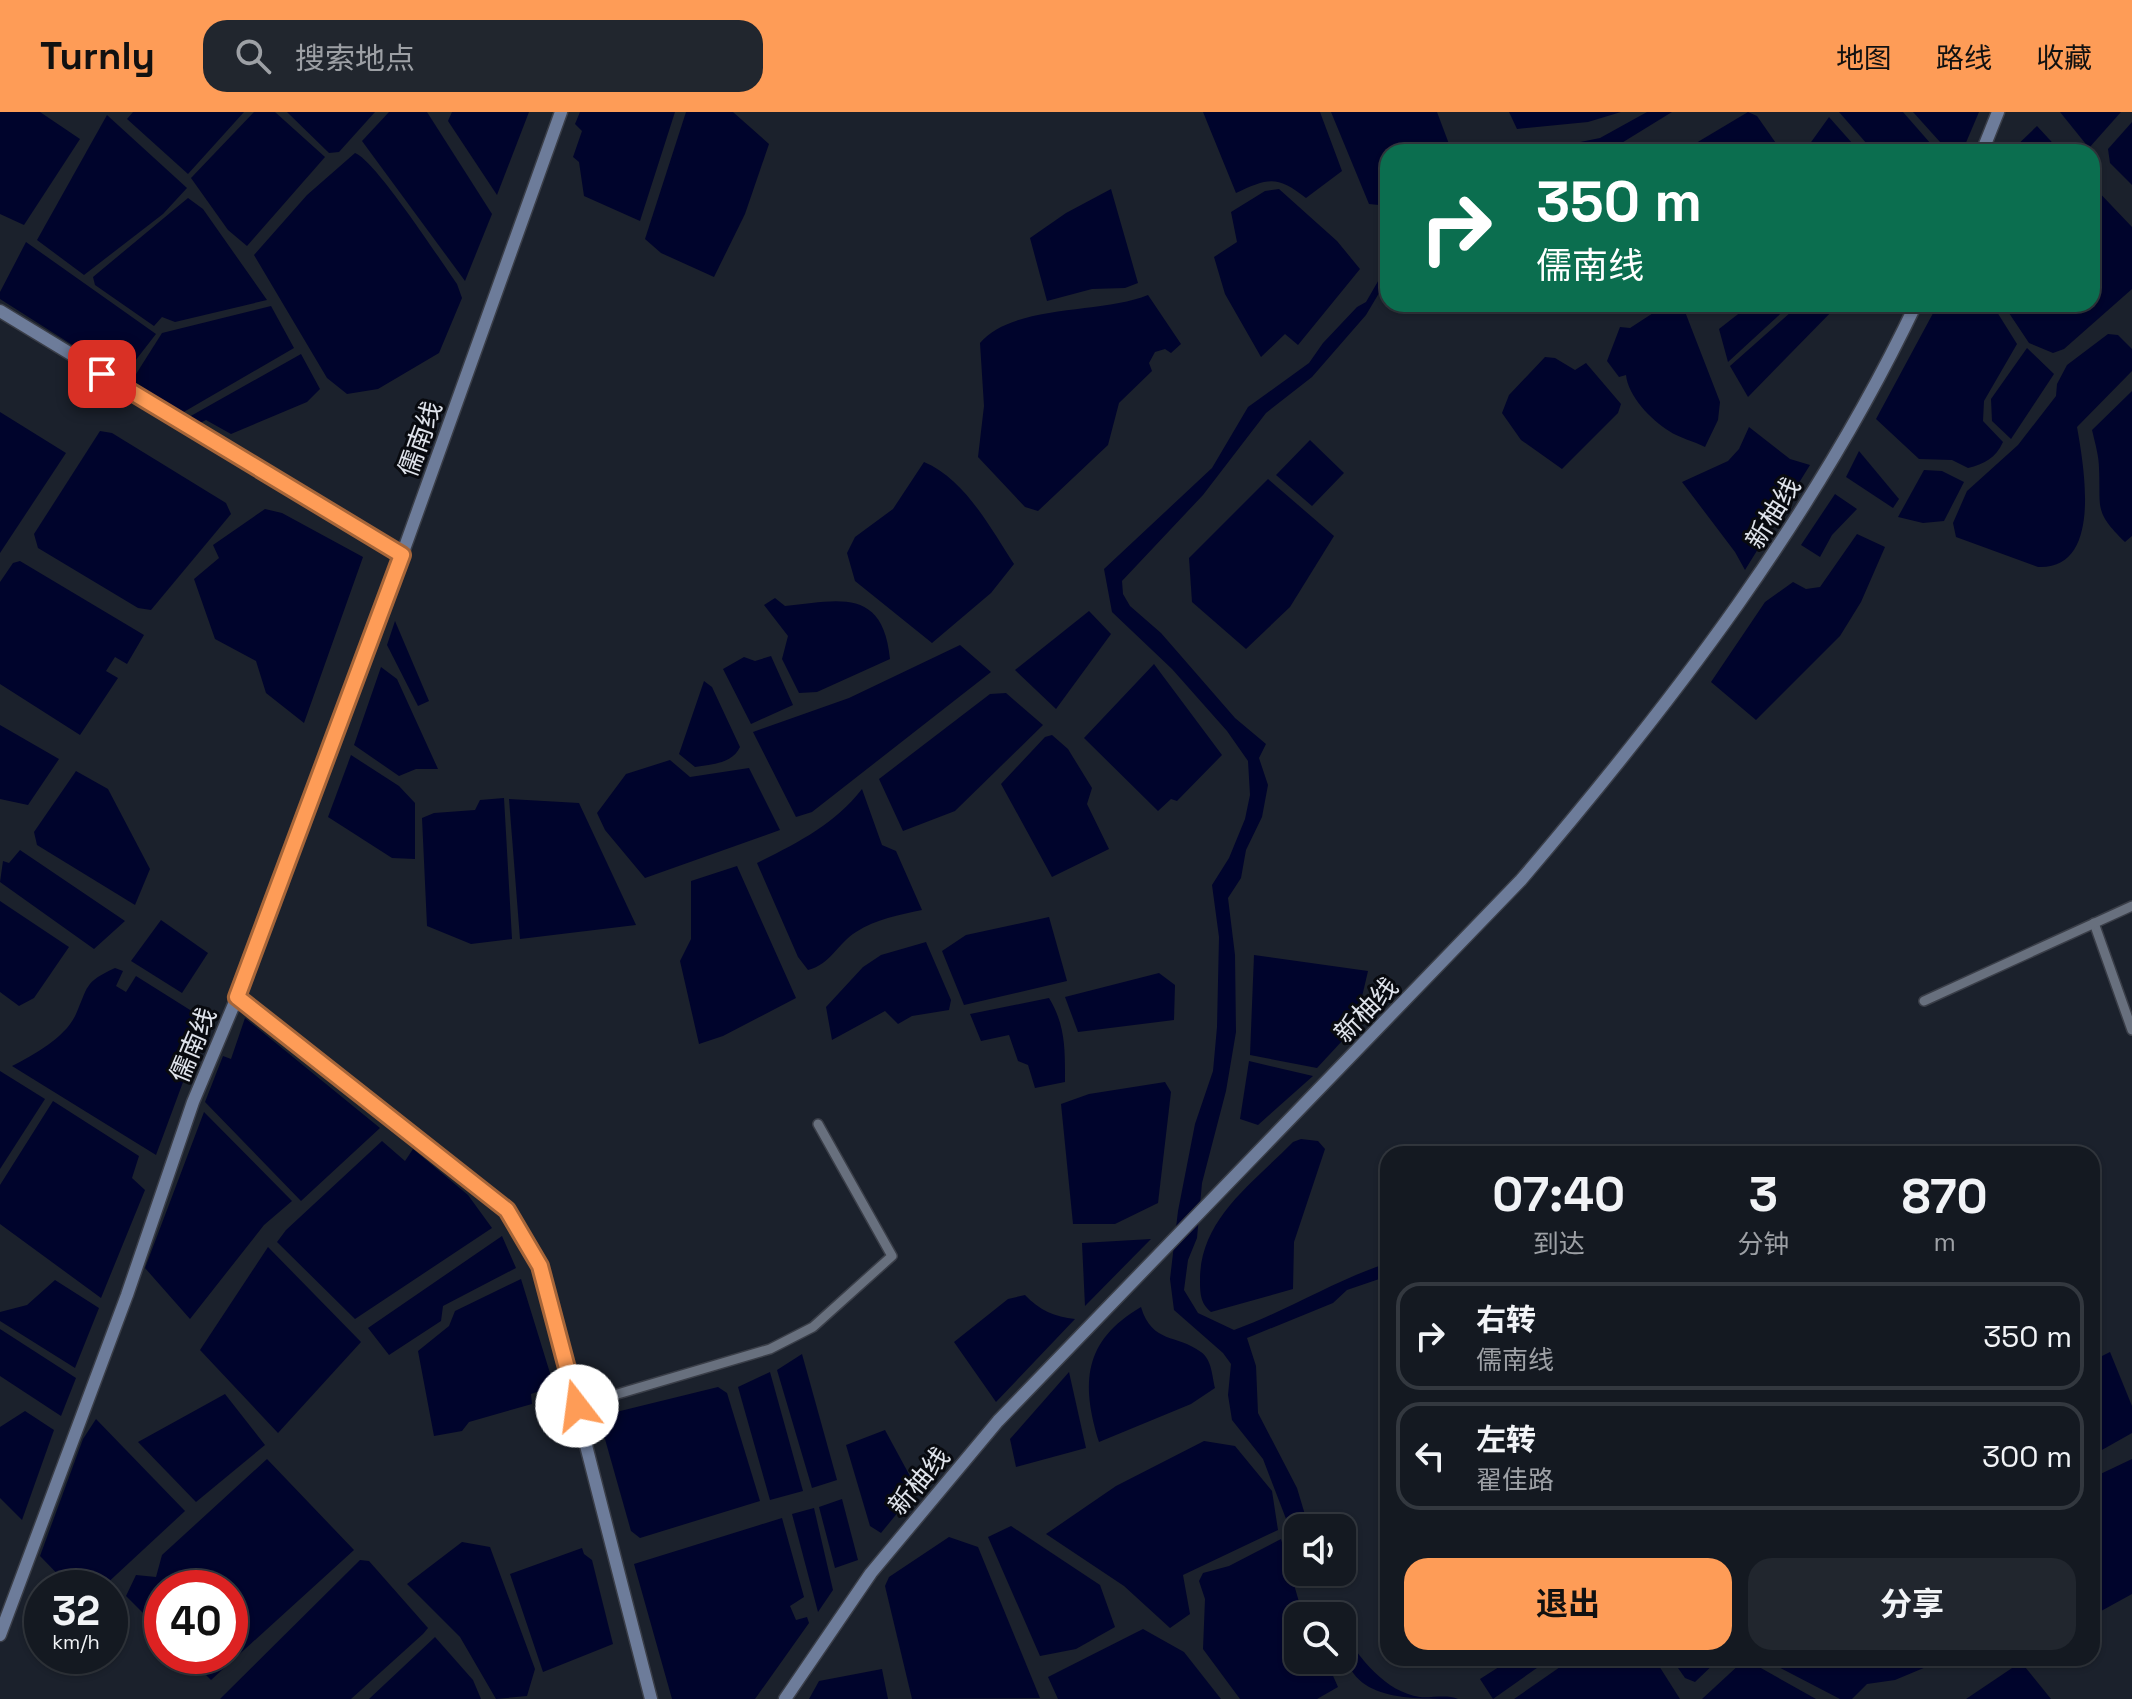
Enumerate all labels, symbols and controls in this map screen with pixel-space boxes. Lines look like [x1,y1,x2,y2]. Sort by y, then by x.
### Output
search box [203,20,763,92]
text: Turnly [40,32,155,80]
icon: search [231,34,275,78]
text: 搜索地点 [295,39,415,78]
text: 地图 [1836,40,1892,76]
text: 路线 [1936,40,1992,76]
text: 收藏 [2036,40,2092,76]
text: 350 m [1536,166,1702,237]
icon: right [1404,176,1508,280]
text: 儒南线 [1536,243,1644,289]
pin [68,340,136,408]
icon: arrive [80,352,124,396]
street label: 儒南线 [391,397,449,481]
street label: 新柚线 [1738,471,1808,555]
street label: 新柚线 [1327,970,1405,1050]
street label: 儒南线 [162,1002,224,1088]
text: 07:40 [1492,1164,1625,1225]
text: 3 [1749,1164,1778,1225]
text: 870 [1902,1166,1988,1227]
text: m [1934,1225,1956,1259]
text: 到达 [1533,1227,1585,1261]
text: 分钟 [1737,1227,1789,1261]
text: 右转 [1476,1300,1536,1339]
icon: right [1408,1314,1452,1358]
text: 350 m [1983,1317,2072,1356]
text: 儒南线 [1476,1343,1554,1377]
position arrow [535,1364,619,1448]
text: 左转 [1476,1420,1536,1459]
icon: left [1408,1434,1452,1478]
text: 300 m [1982,1437,2072,1476]
street label: 新柚线 [881,1440,957,1522]
text: 翟佳路 [1476,1463,1554,1497]
map controls [1284,1514,1356,1674]
button: sound [1284,1514,1356,1586]
button: 退出 [1404,1558,1732,1650]
button: 分享 [1748,1558,2076,1650]
speed limit sign: 40 [144,1570,248,1674]
text: 32 [52,1586,100,1637]
button: search [1284,1602,1356,1674]
text: km/h [52,1629,100,1655]

